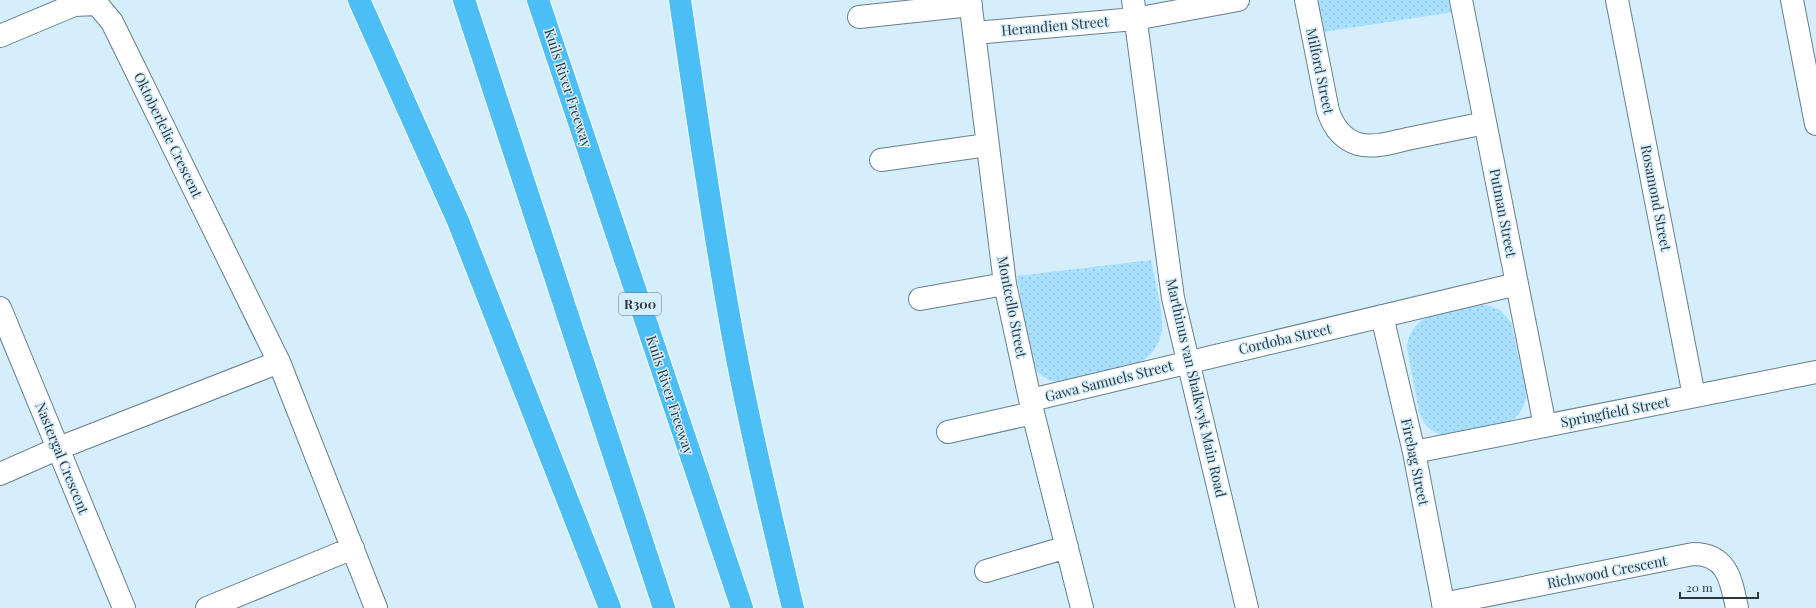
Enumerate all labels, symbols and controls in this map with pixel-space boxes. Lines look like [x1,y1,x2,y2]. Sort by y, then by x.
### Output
street label: Herandien Street [1000,11,1110,40]
street label: Kuils River Freeway [540,26,597,150]
street label: Milford Street [1302,26,1339,117]
street label: Oktoberlelie Crescent [130,69,208,202]
street label: Rosamond Street [1637,143,1676,254]
street label: Putman Street [1486,167,1522,260]
street label: Montcello Street [993,254,1032,361]
street label: Marthinus van Shalkwyk Main Road [1162,277,1231,499]
road number: R300 [619,293,661,315]
street label: Cordoba Street [1237,318,1334,358]
street label: Kuils River Freeway [642,333,699,457]
street label: Gawa Samuels Street [1043,355,1176,406]
street label: Springfield Street [1559,391,1672,431]
street label: Nastergal Crescent [31,399,94,517]
street label: Firebag Street [1397,417,1434,508]
street label: Richwood Crescent [1545,550,1670,592]
scale bar [1680,574,1758,600]
text: 20 m [1686,579,1713,595]

